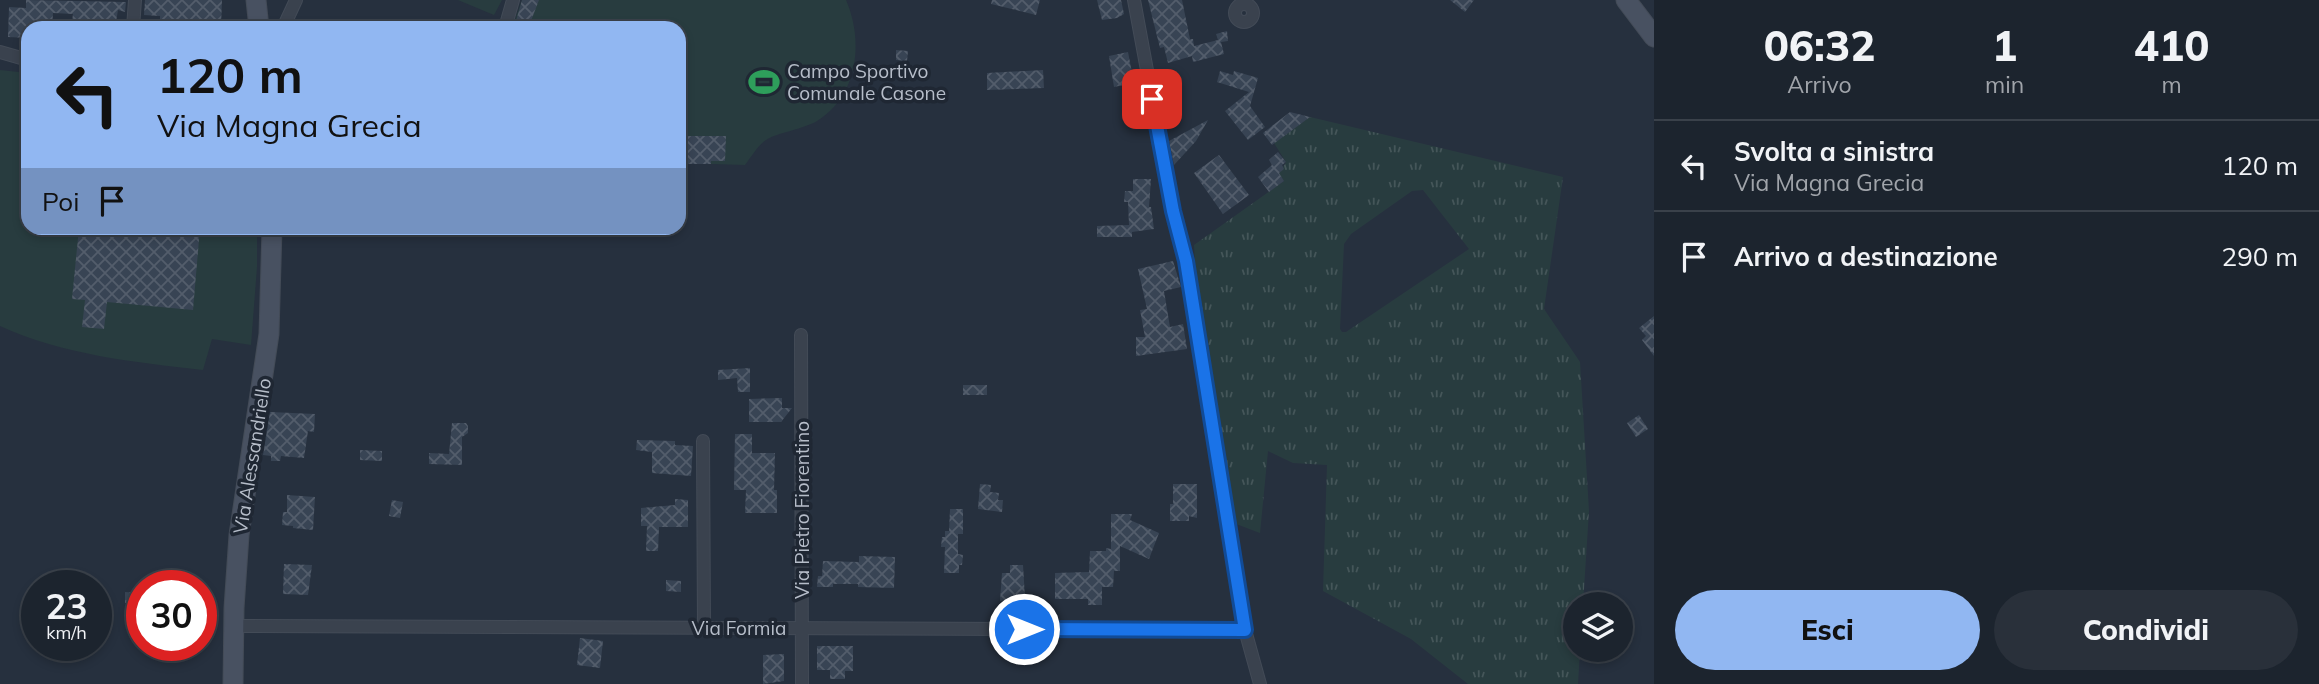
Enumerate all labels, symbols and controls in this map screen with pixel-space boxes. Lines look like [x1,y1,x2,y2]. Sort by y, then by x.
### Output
text: 06:32 [1764,19,1875,72]
text: 1 [1992,19,2017,72]
text: 410 [2134,19,2209,72]
text: 120 m [157,44,303,105]
icon: left [42,49,133,140]
place label: Campo Sportivo Comunale Casone [787,59,946,105]
sports icon: Campo Sportivo Comunale Casone [747,65,781,99]
pin [1122,69,1182,129]
text: Arrivo [1787,70,1852,99]
text: min [1985,70,2024,99]
text: m [2161,70,2182,99]
icon: arrive [1133,80,1171,118]
text: Via Magna Grecia [157,105,422,145]
text: Svolta a sinistra [1734,135,1934,168]
icon: left [1675,147,1713,185]
text: 120 m [2222,149,2298,182]
text: Via Magna Grecia [1734,168,1924,197]
icon: arrive [93,182,131,220]
text: Poi [42,185,79,218]
icon: arrive [1675,238,1713,276]
text: Arrivo a destinazione [1734,240,1998,273]
text: 290 m [2222,240,2298,273]
street label: Via Alessandriello [228,376,276,536]
street label: Via Pietro Fiorentino [790,421,814,599]
speed limit sign: 30 [126,570,217,661]
text: 23 [45,584,88,628]
button: Esci [1675,590,1980,670]
button: Condividi [1994,590,2298,670]
position arrow [987,592,1061,666]
map controls [1563,592,1633,662]
button: layers [1563,592,1633,662]
street label: Via Formia [692,616,786,640]
text: km/h [46,621,87,644]

